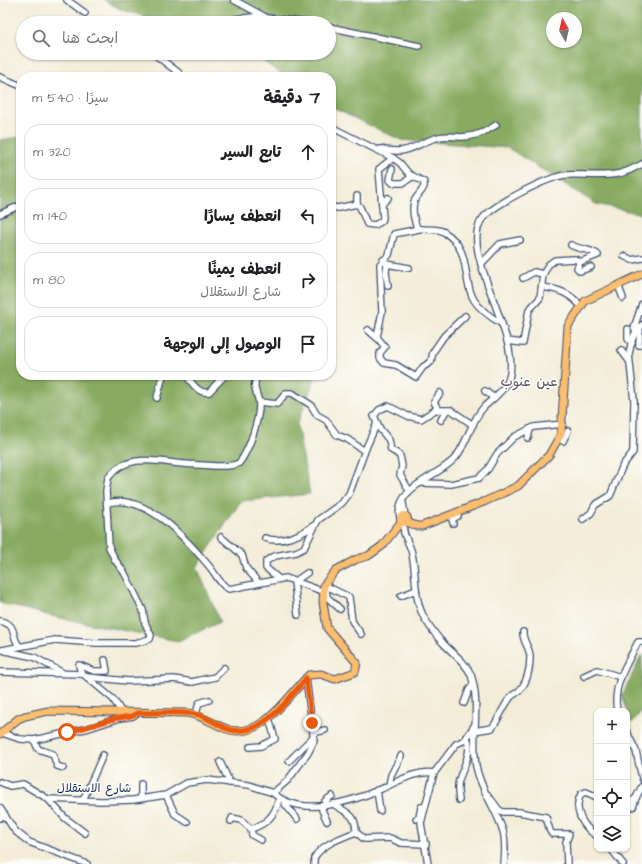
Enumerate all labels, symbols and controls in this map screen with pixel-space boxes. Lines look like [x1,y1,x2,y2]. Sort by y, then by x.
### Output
north arrow [546,12,582,48]
search box [16,16,336,60]
icon: search [30,27,52,49]
text: ابحث هنا [62,28,118,49]
text: 7 دقيقة [264,86,320,110]
text: سيرًا · 540 m [32,89,108,107]
icon: ahead [297,141,319,163]
text: تابع السير [222,142,281,163]
text: 320 m [33,143,71,161]
icon: left [297,205,319,227]
text: انعطف يسارًا [204,206,281,227]
text: 140 m [33,207,67,225]
text: انعطف يمينًا [208,259,281,280]
icon: right [297,269,319,291]
text: 80 m [33,271,65,289]
text: شارع الاستقلال [200,283,281,301]
icon: arrive [297,333,319,355]
text: الوصول إلى الوجهة [164,334,281,355]
district label: عين عنوب [501,372,558,392]
map controls [594,708,630,852]
button: + [594,708,630,744]
route end [303,714,321,732]
route start [58,723,76,741]
button: − [594,744,630,780]
street label: شارع الاستقلال [57,780,131,797]
button: locate [594,780,630,816]
button: layers [594,816,630,852]

